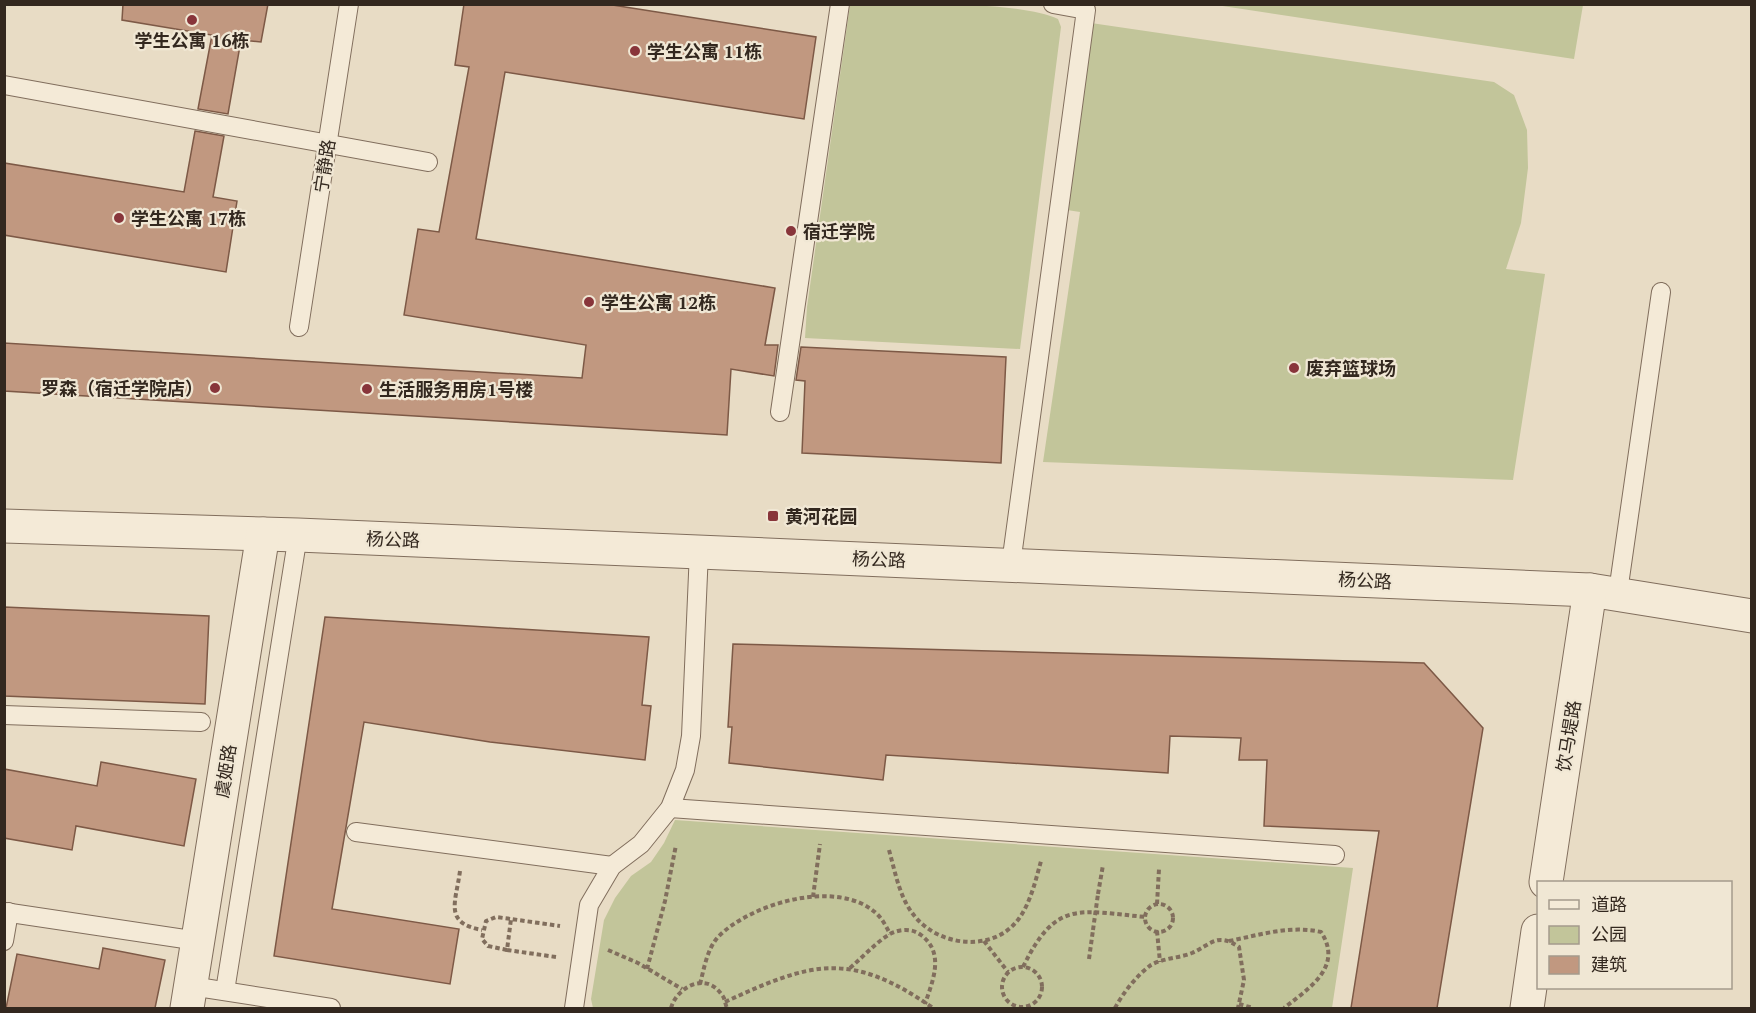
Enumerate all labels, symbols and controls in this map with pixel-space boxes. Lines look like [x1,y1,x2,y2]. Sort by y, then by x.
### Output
marker: 学生公寓 16栋 [185,13,199,27]
place label: 学生公寓 16栋 [134,28,250,52]
place label: 学生公寓 11栋 [647,39,762,63]
marker: 学生公寓 11栋 [628,44,642,58]
street label: 宁静路 [308,137,340,195]
place label: 学生公寓 17栋 [131,206,246,230]
marker: 学生公寓 17栋 [112,211,126,225]
place label: 宿迁学院 [803,219,875,243]
marker: 宿迁学院 [784,224,798,238]
place label: 学生公寓 12栋 [601,290,716,314]
marker: 学生公寓 12栋 [582,295,596,309]
place label: 废弃篮球场 [1306,356,1396,380]
marker: 废弃篮球场 [1287,361,1301,375]
place label: 罗森（宿迁学院店） [41,376,203,400]
place label: 生活服务用房1号楼 [379,377,533,401]
marker: 罗森（宿迁学院店） [208,381,222,395]
marker: 生活服务用房1号楼 [360,382,374,396]
place label: 黄河花园 [785,504,857,528]
marker: 黄河花园 [766,509,780,523]
street label: 杨公路 [366,526,420,552]
street label: 杨公路 [852,546,906,572]
street label: 杨公路 [1337,567,1393,593]
street label: 饮马堤路 [1551,699,1585,773]
street label: 虞姬路 [209,742,241,800]
legend [1537,881,1732,989]
text: 道路 [1591,892,1627,916]
text: 公园 [1591,922,1627,946]
text: 建筑 [1591,952,1627,976]

